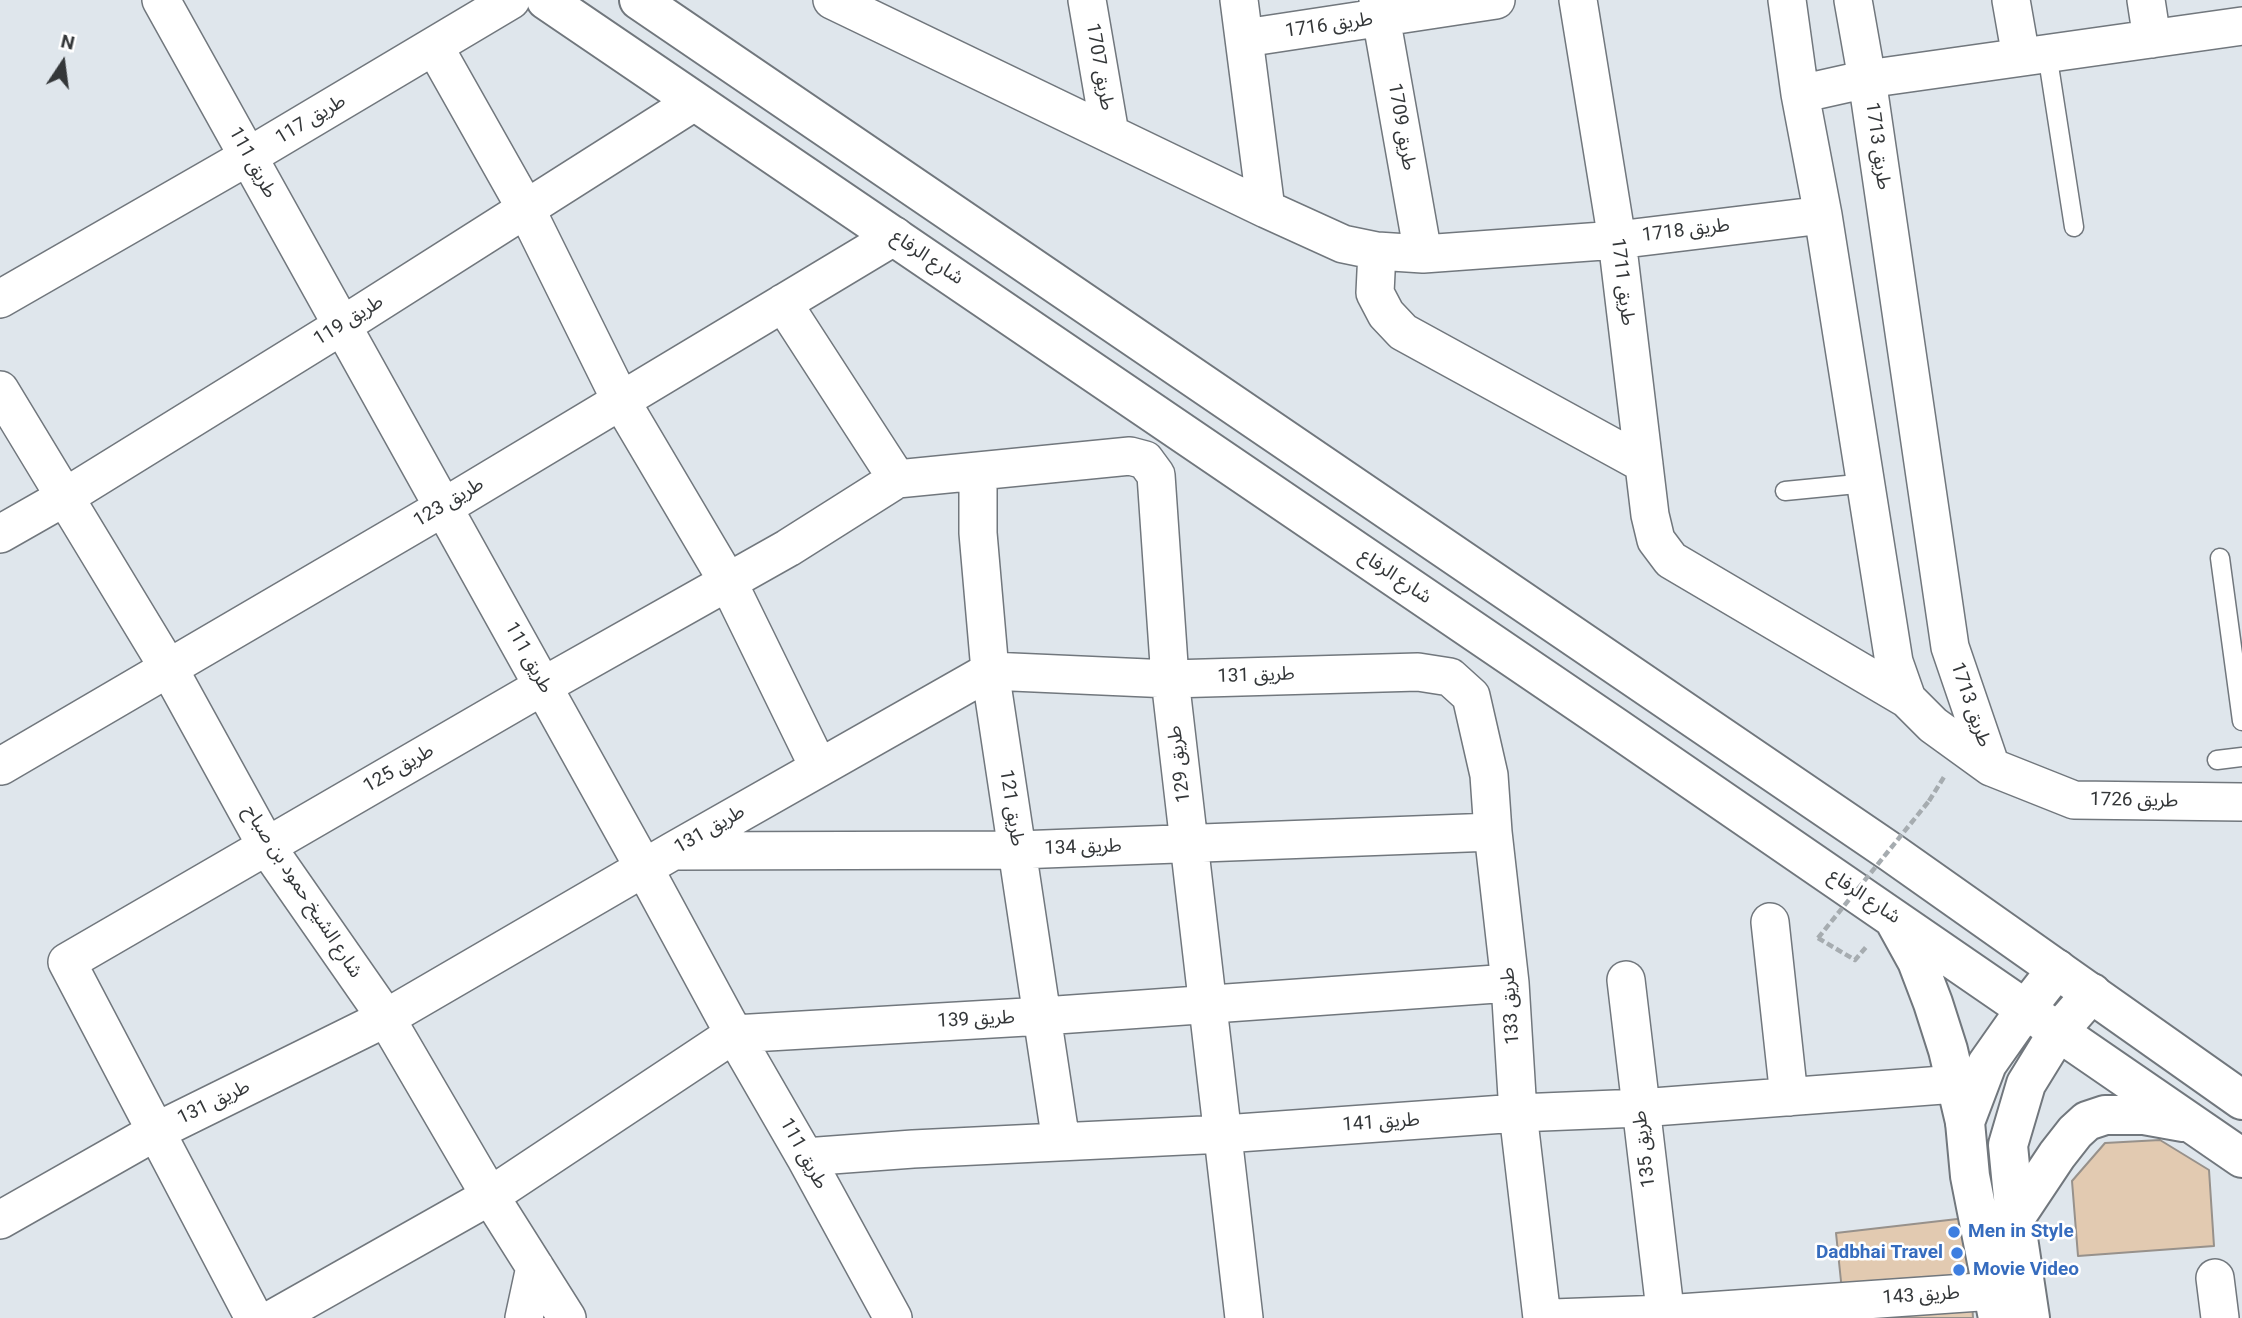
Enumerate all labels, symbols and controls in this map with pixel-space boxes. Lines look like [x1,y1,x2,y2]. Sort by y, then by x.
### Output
street label: طريق 1716 [1284,9,1374,43]
street label: طريق 1707 [1080,22,1118,112]
north arrow [28,28,98,98]
text: N [59,29,77,55]
street label: طريق 1709 [1382,82,1420,172]
street label: طريق 117 [272,90,350,150]
street label: طريق 1713 [1860,101,1894,191]
street label: طريق 111 [223,124,281,202]
street label: طريق 1718 [1641,214,1731,248]
street label: شارع الرفاع [887,226,967,290]
street label: طريق 1711 [1605,237,1639,327]
street label: طريق 119 [310,291,388,351]
street label: طريق 123 [410,473,488,533]
street label: شارع الرفاع [1355,545,1435,609]
street label: طريق 111 [499,619,557,697]
street label: طريق 1713 [1945,660,1995,750]
street label: طريق 131 [1217,663,1295,689]
street label: طريق 129 [1164,724,1196,804]
street label: طريق 125 [360,740,438,798]
street label: طريق 121 [994,768,1028,848]
street label: طريق 1726 [2090,789,2178,813]
street label: شارع الشيخ حمود بن صباح [238,801,366,983]
street label: طريق 131 [671,801,749,859]
street label: طريق 134 [1044,835,1122,861]
street label: شارع الرفاع [1824,865,1904,929]
street label: طريق 133 [1497,967,1525,1045]
street label: طريق 139 [937,1007,1015,1033]
street label: طريق 131 [174,1076,254,1130]
street label: طريق 141 [1342,1109,1420,1137]
street label: طريق 135 [1629,1109,1661,1189]
street label: طريق 111 [774,1115,832,1193]
place label: Men in Style [1968,1221,2074,1243]
marker: Men in Style [1946,1224,1962,1240]
place label: Dadbhai Travel [1816,1242,1943,1264]
marker: Dadbhai Travel [1949,1245,1965,1261]
place label: Movie Video [1973,1259,2079,1281]
marker: Movie Video [1951,1262,1967,1278]
street label: طريق 143 [1882,1282,1960,1310]

